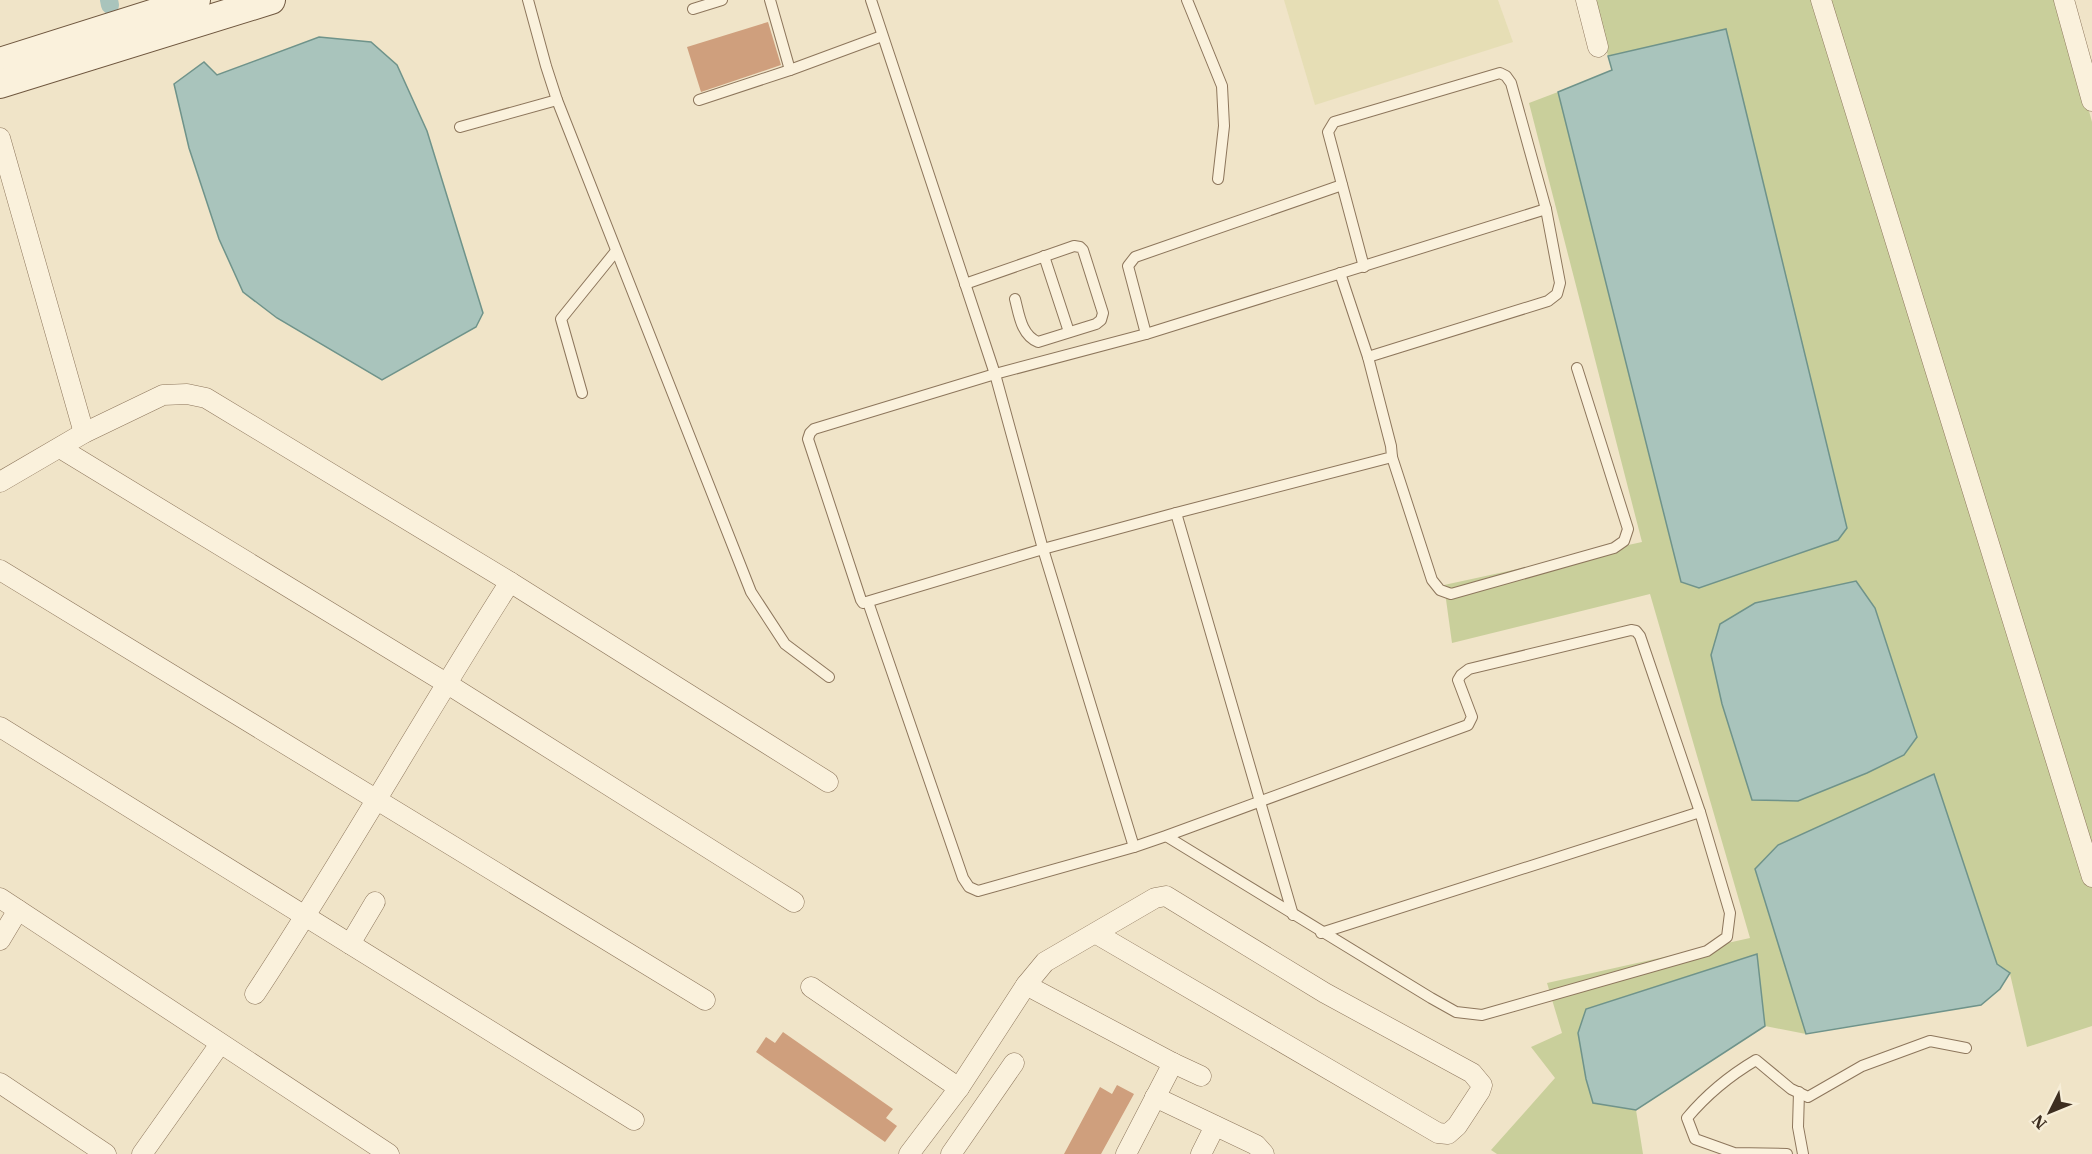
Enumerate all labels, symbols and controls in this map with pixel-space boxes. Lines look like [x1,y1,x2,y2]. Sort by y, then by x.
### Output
north arrow [2020,1082,2080,1142]
text: N [2027,1111,2051,1134]

